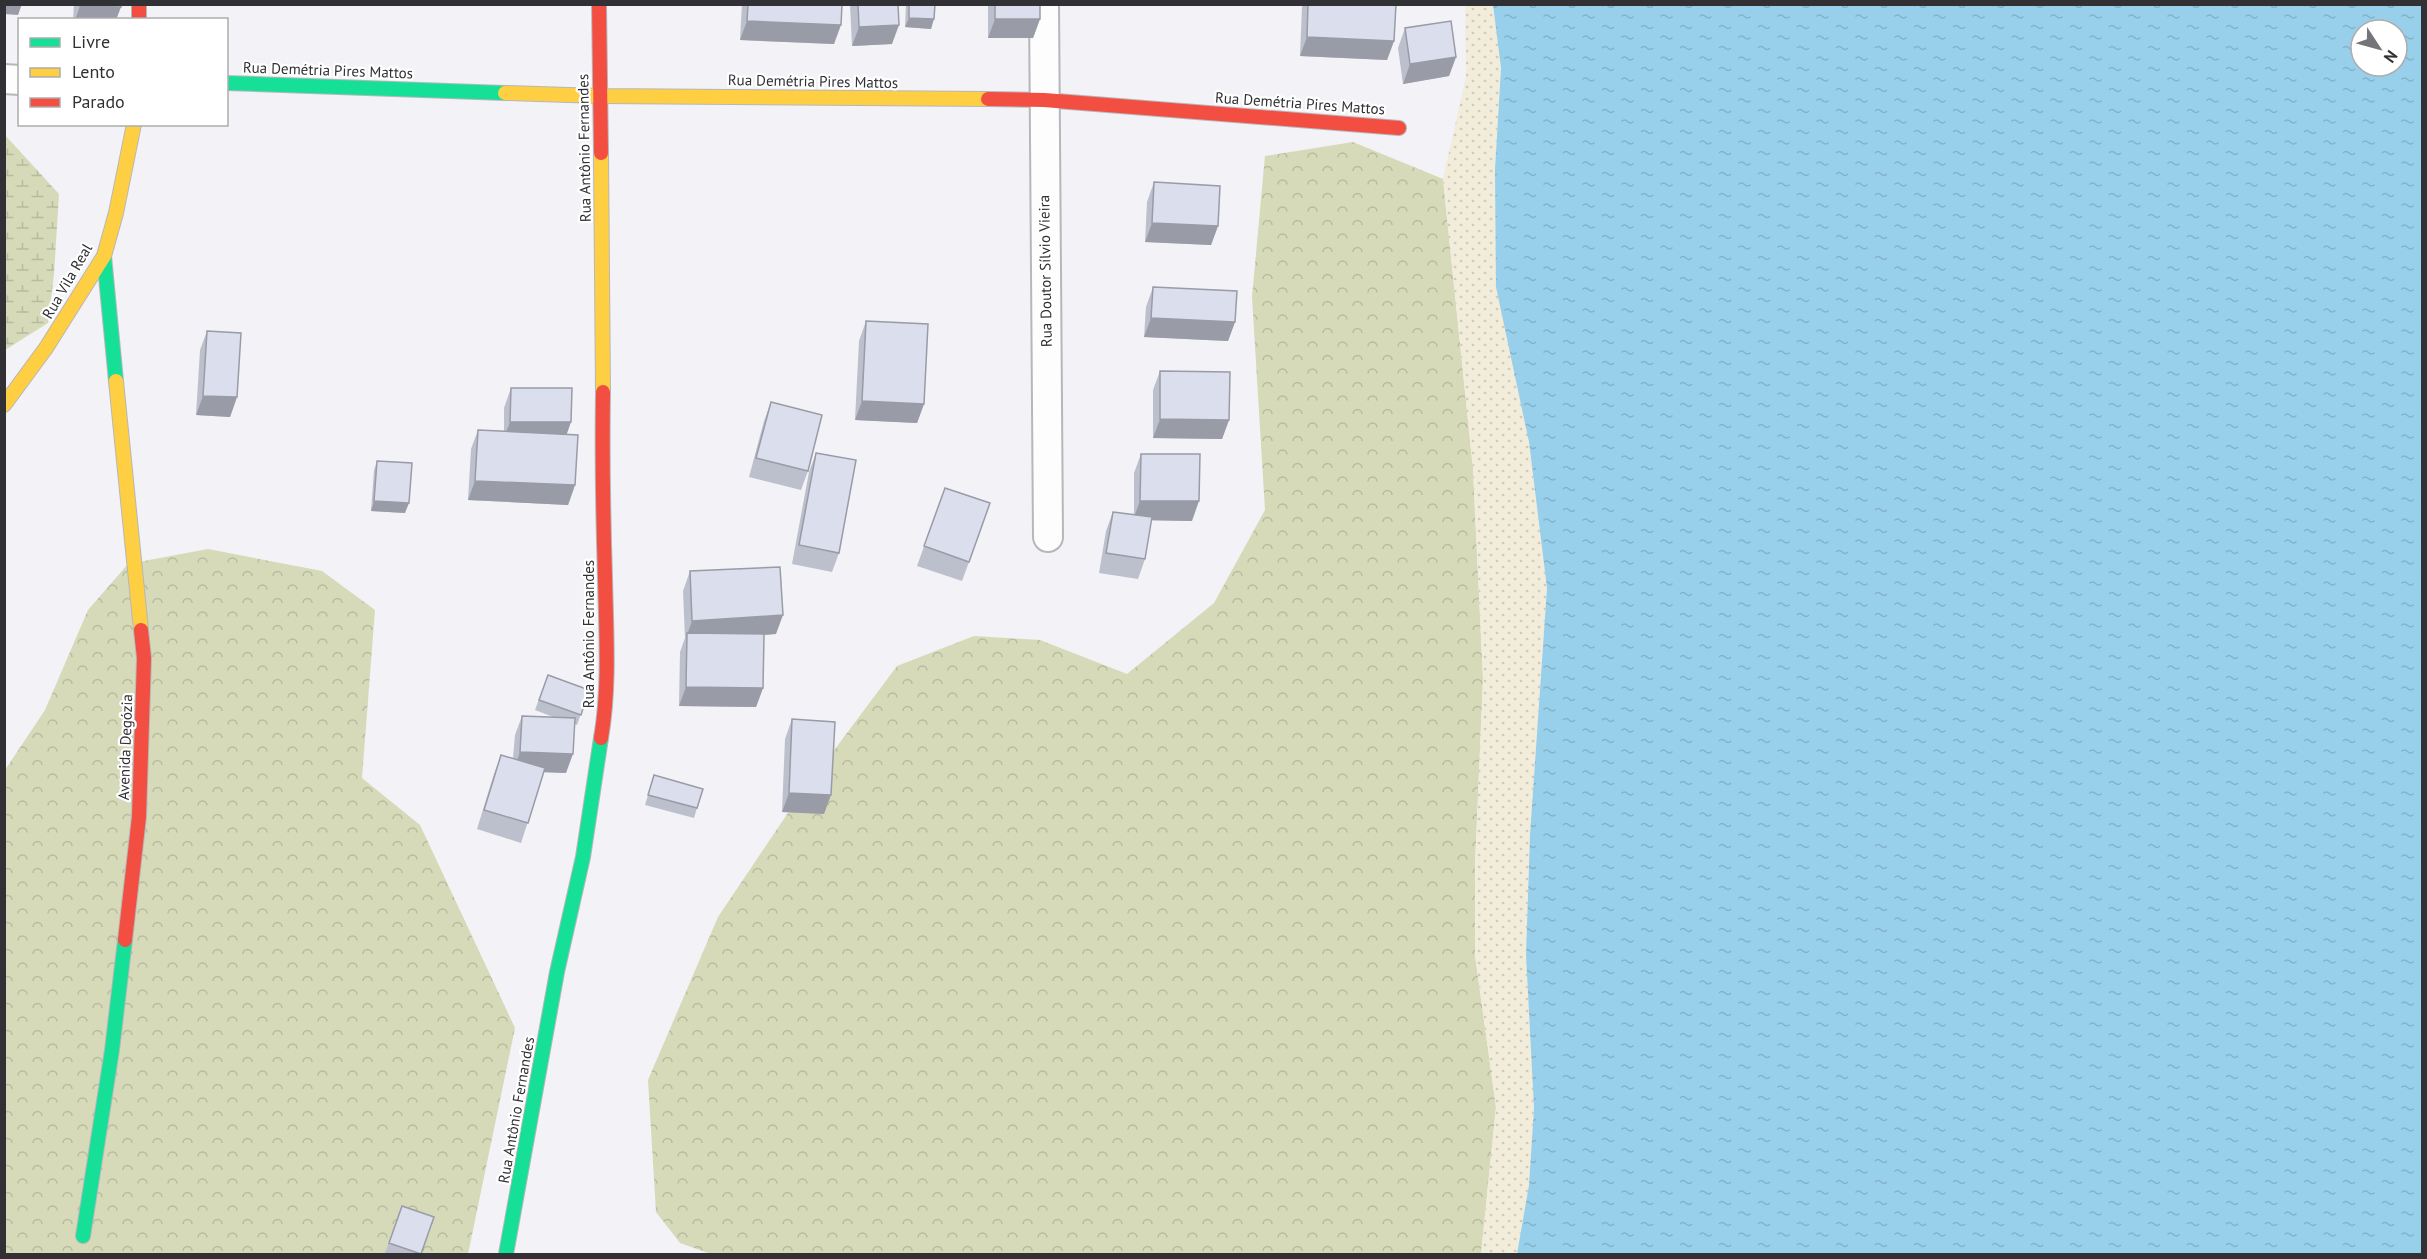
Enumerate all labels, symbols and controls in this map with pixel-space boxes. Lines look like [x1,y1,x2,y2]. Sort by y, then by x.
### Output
legend [18,18,228,126]
north arrow [2349,18,2409,78]
text: Livre [72,30,110,53]
text: N [2380,47,2402,67]
street label: Rua Demétria Pires Mattos [243,58,413,82]
text: Lento [72,60,115,83]
street label: Rua Demétria Pires Mattos [728,70,898,92]
street label: Rua Antônio Fernandes [573,74,595,222]
street label: Rua Demétria Pires Mattos [1214,88,1386,118]
text: Parado [72,90,125,113]
street label: Rua Doutor Sílvio Vieira [1034,195,1056,347]
street label: Rua Vila Real [38,239,97,322]
street label: Rua Antônio Fernandes [579,560,598,708]
street label: Avenida Degózia [114,694,136,800]
street label: Rua Antônio Fernandes [494,1035,538,1185]

